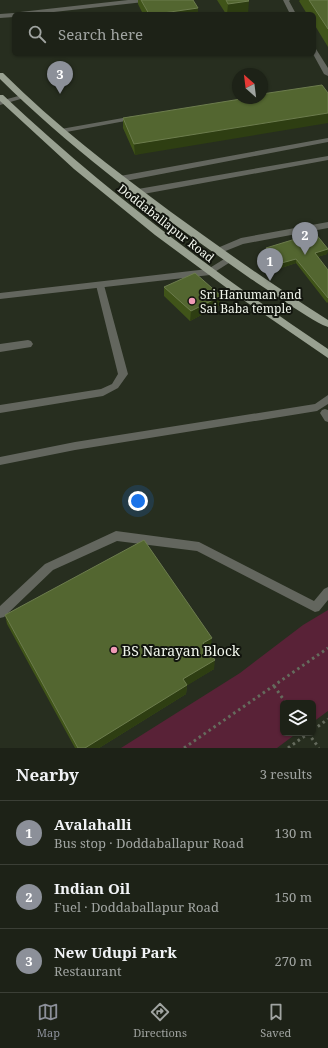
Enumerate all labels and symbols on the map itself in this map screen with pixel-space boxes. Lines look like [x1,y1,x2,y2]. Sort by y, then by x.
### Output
pin: 3 [47,61,73,94]
north arrow [232,68,268,104]
street label: Doddaballapur Road [114,180,218,266]
pin: 2 [292,222,318,255]
pin: 1 [257,248,283,281]
place label: Sri Hanuman and Sai Baba temple [200,286,302,317]
marker: Sri Hanuman and Sai Baba temple [187,296,197,306]
your location [128,491,148,511]
place label: BS Narayan Block [122,641,241,660]
marker: BS Narayan Block [109,645,119,655]

